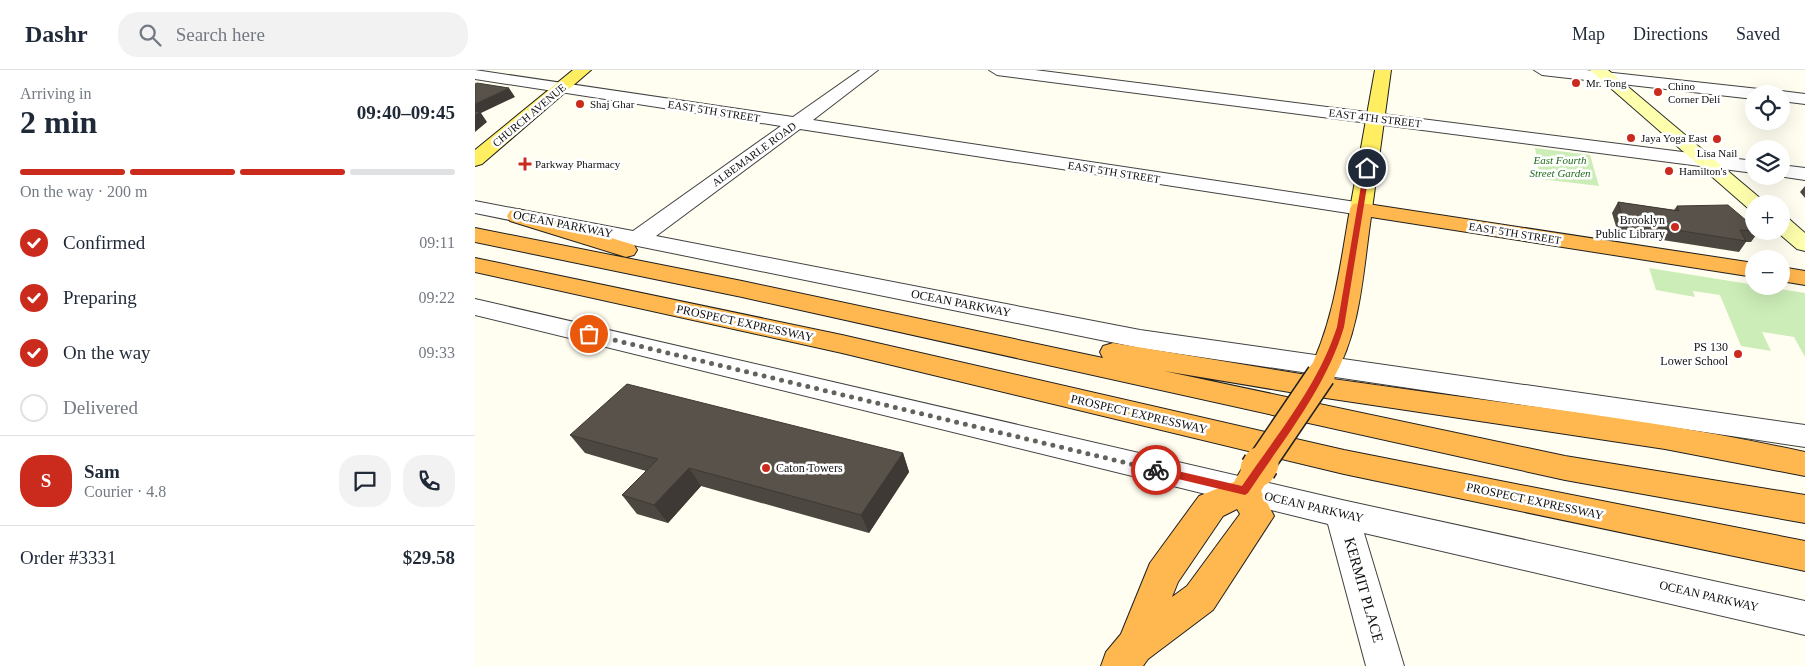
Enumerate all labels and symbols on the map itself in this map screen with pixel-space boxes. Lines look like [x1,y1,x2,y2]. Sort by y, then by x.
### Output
marker: Mr. Tong [1570,77,1582,89]
place label: Mr. Tong [1586,77,1627,89]
place label: Chino Corner Deli [1668,80,1720,105]
street label: CHURCH AVENUE [490,81,568,149]
marker: Chino Corner Deli [1652,86,1664,98]
marker: Shaj Ghar [574,98,586,110]
place label: Shaj Ghar [590,98,635,110]
street label: EAST 5TH STREET [667,98,761,124]
street label: EAST 4TH STREET [1328,106,1422,130]
street label: ALBEMARLE ROAD [710,119,798,189]
marker: Jaya Yoga East [1625,132,1637,144]
place label: Jaya Yoga East [1641,132,1707,144]
marker: Lisa Nail [1711,133,1723,145]
pin [1346,147,1388,189]
place label: Lisa Nail [1697,147,1737,159]
park label: East Fourth Street Garden [1529,154,1591,179]
marker: Parkway Pharmacy [519,158,531,170]
place label: Parkway Pharmacy [535,158,621,170]
street label: EAST 5TH STREET [1067,159,1161,185]
marker: Hamilton's [1663,165,1675,177]
place label: Hamilton's [1679,165,1727,177]
street label: OCEAN PARKWAY [512,207,614,241]
place label: Brooklyn Public Library [1595,213,1665,241]
street label: EAST 5TH STREET [1468,220,1562,246]
marker: Brooklyn Public Library [1669,221,1681,233]
street label: OCEAN PARKWAY [910,286,1012,320]
street label: PROSPECT EXPRESSWAY [675,302,815,344]
pin [568,313,610,355]
place label: PS 130 Lower School [1660,340,1729,368]
marker: PS 130 Lower School [1732,348,1744,360]
street label: PROSPECT EXPRESSWAY [1069,391,1209,437]
courier [1131,445,1181,495]
place label: Caton Towers [776,461,843,475]
marker: Caton Towers [760,462,772,474]
street label: PROSPECT EXPRESSWAY [1465,480,1605,522]
street label: OCEAN PARKWAY [1263,489,1365,525]
street label: KERMIT PLACE [1341,536,1387,644]
street label: OCEAN PARKWAY [1658,578,1760,614]

